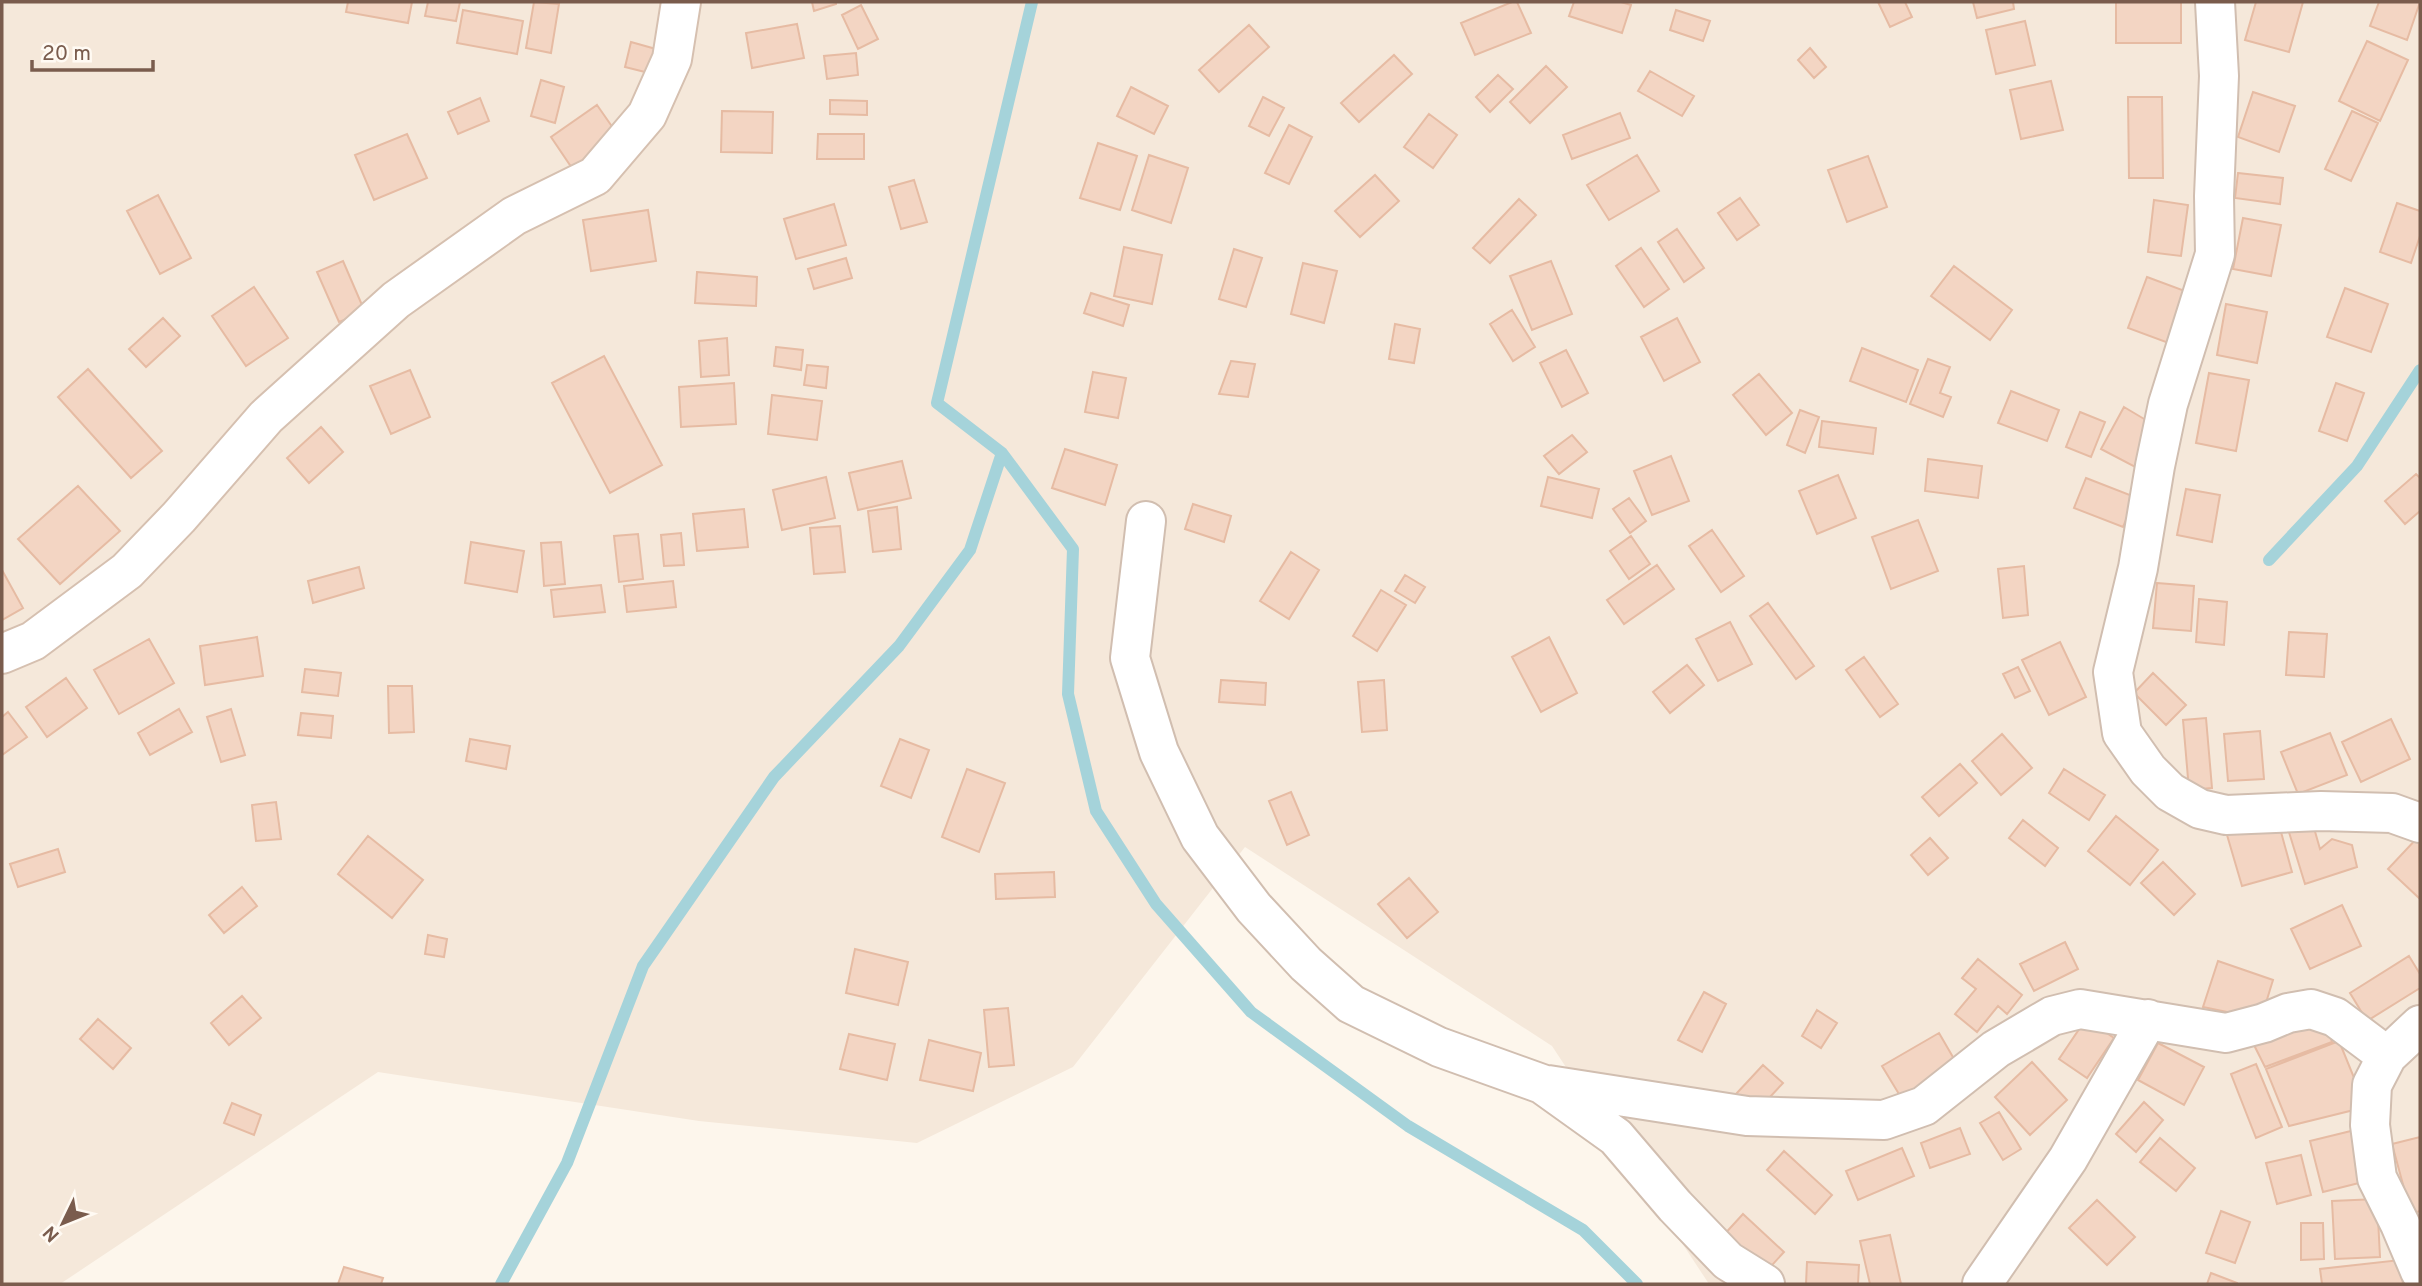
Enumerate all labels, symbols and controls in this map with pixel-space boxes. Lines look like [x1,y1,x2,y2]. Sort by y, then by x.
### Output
scale bar [32,28,152,72]
text: 20 m [42,41,91,68]
north arrow [28,1188,98,1258]
text: N [39,1220,65,1246]

